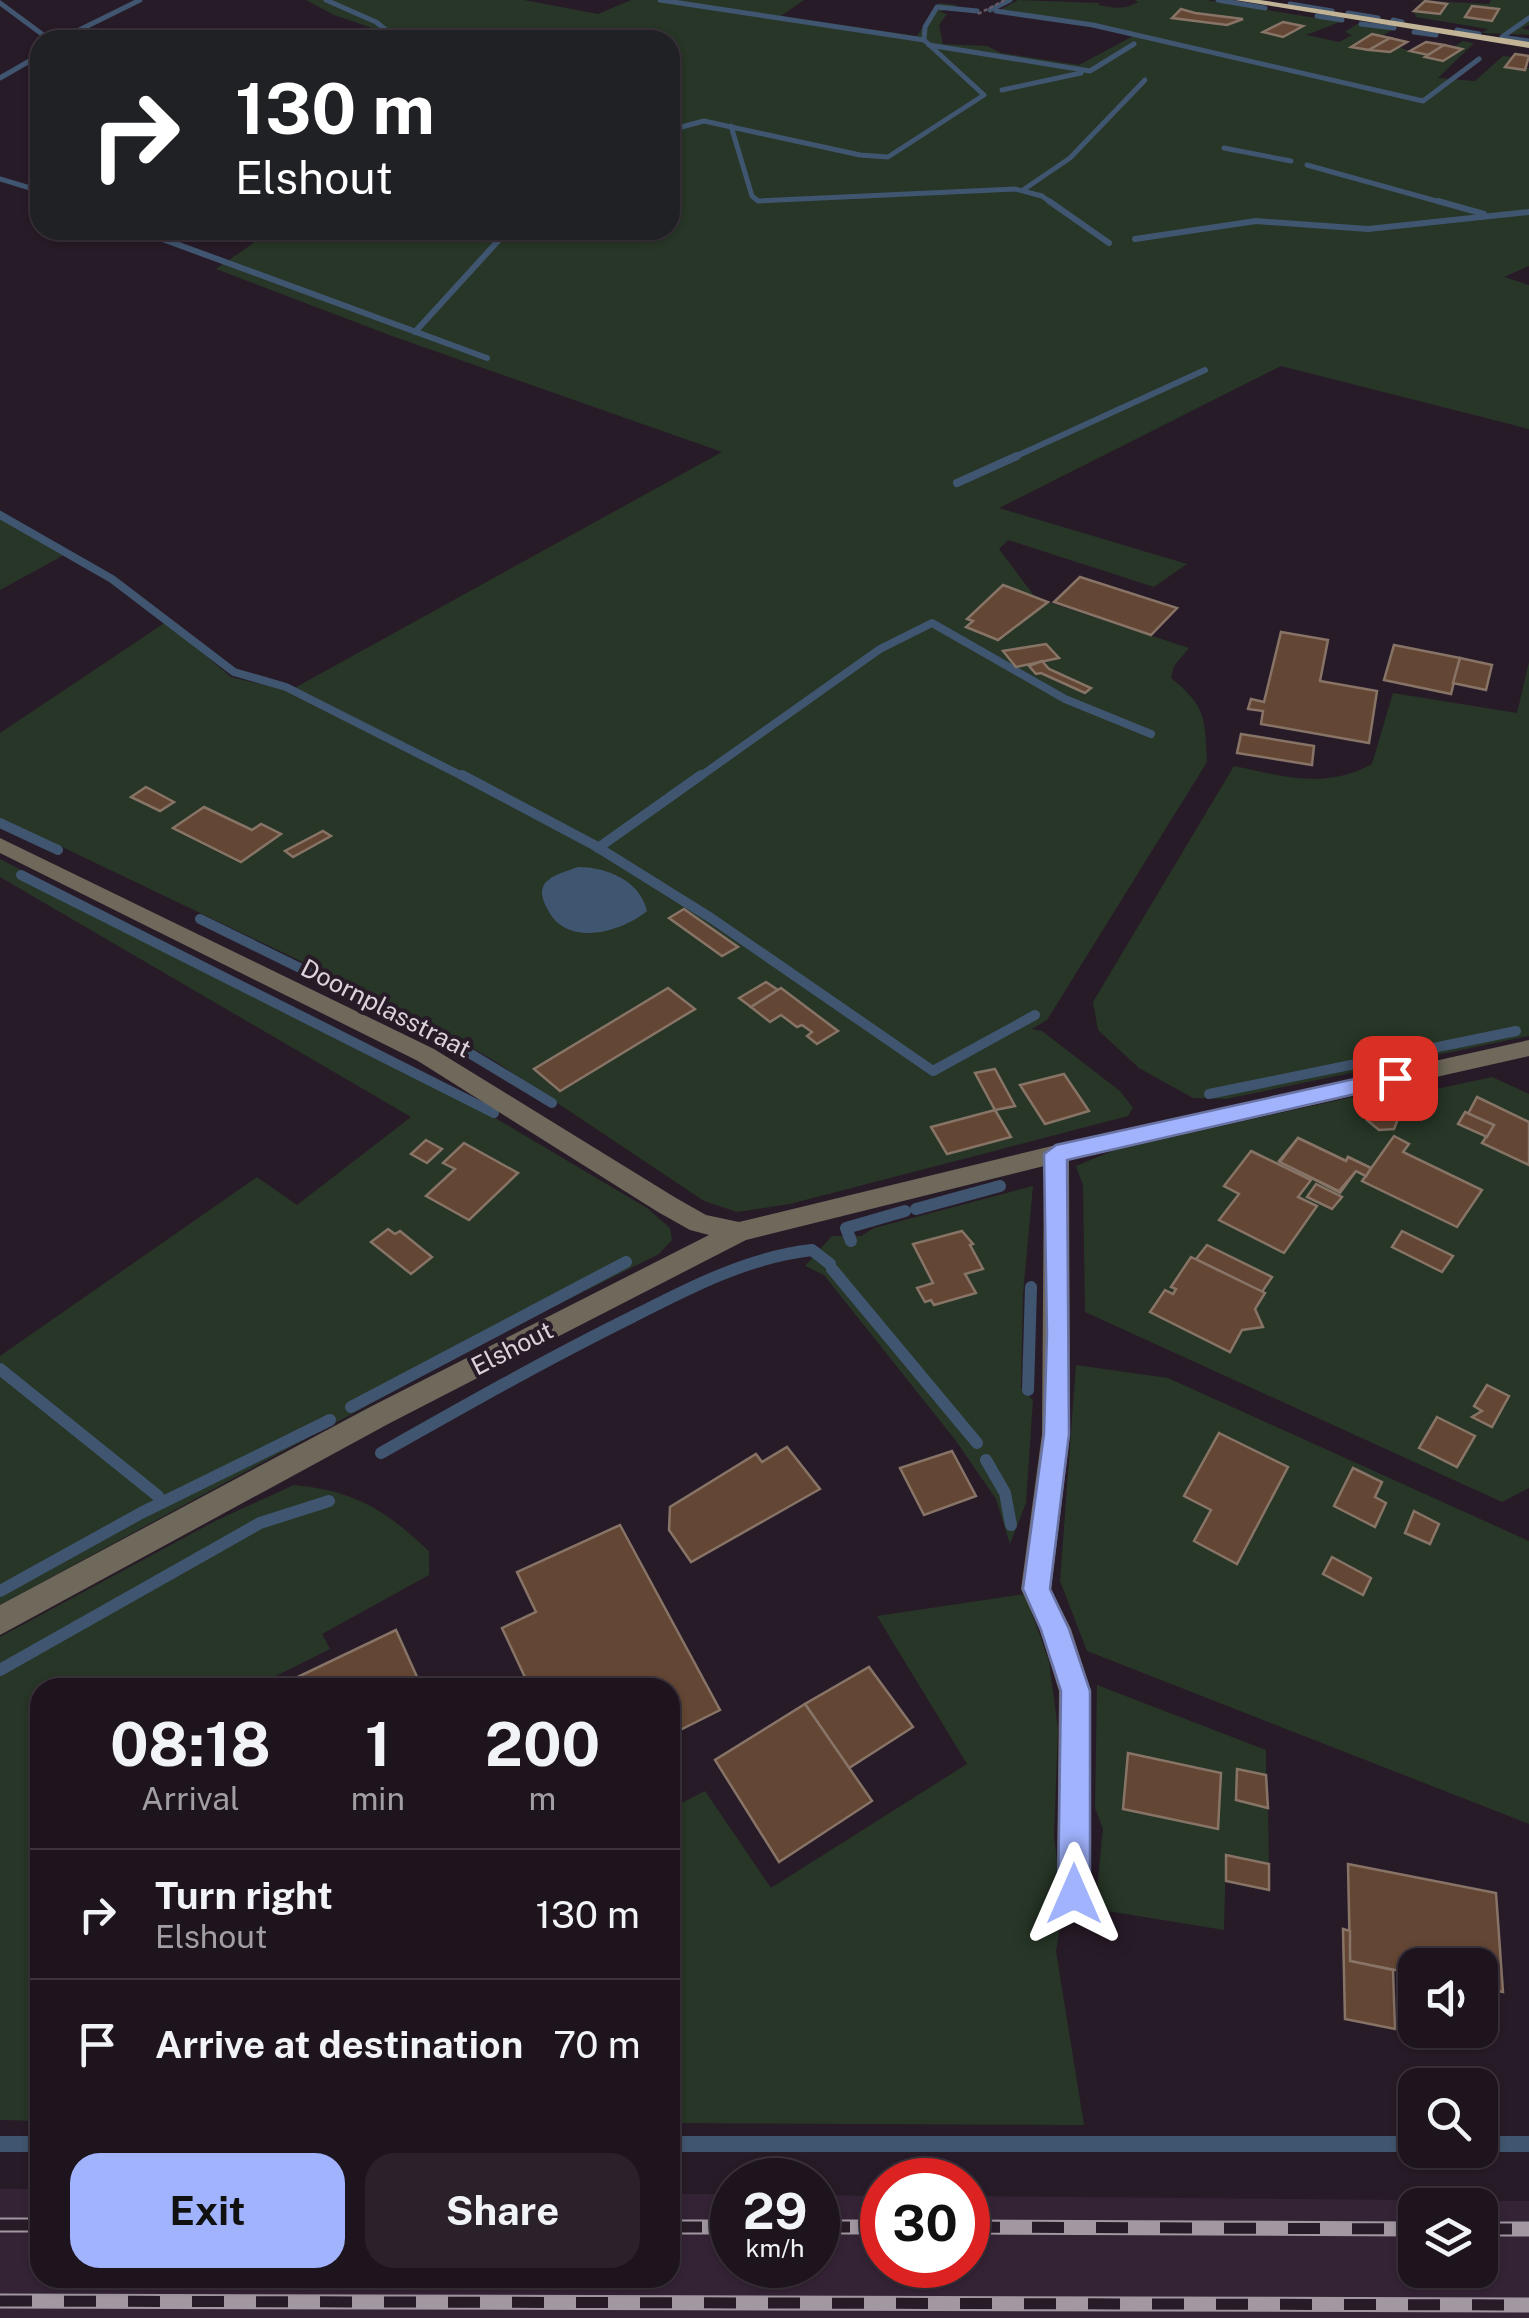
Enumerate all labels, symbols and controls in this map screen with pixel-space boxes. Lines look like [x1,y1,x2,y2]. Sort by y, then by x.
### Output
text: 130 m [235,67,435,150]
icon: right [70,70,200,200]
text: Elshout [235,151,393,204]
street label: Doornplasstraat [296,952,476,1064]
pin [1353,1036,1438,1121]
icon: arrive [1368,1051,1423,1106]
street label: Elshout [466,1315,558,1381]
text: 08:18 [110,1709,271,1780]
text: 1 [365,1709,391,1780]
text: 200 [485,1709,600,1780]
text: Arrival [141,1780,240,1817]
text: min [351,1780,405,1817]
text: m [529,1780,556,1817]
position arrow [1022,1842,1126,1946]
text: Turn right [155,1873,333,1918]
icon: right [70,1887,125,1942]
text: 130 m [535,1892,640,1937]
text: Elshout [155,1918,267,1955]
map controls [1398,1948,1498,2288]
button: sound [1398,1948,1498,2048]
icon: arrive [70,2017,125,2072]
text: Arrive at destination [155,2022,523,2067]
text: 70 m [553,2022,641,2067]
button: search [1398,2068,1498,2168]
button: Exit [70,2153,345,2268]
button: Share [365,2153,640,2268]
speed limit sign: 30 [860,2158,990,2288]
text: 29 [743,2181,807,2240]
button: layers [1398,2188,1498,2288]
text: km/h [746,2233,804,2263]

